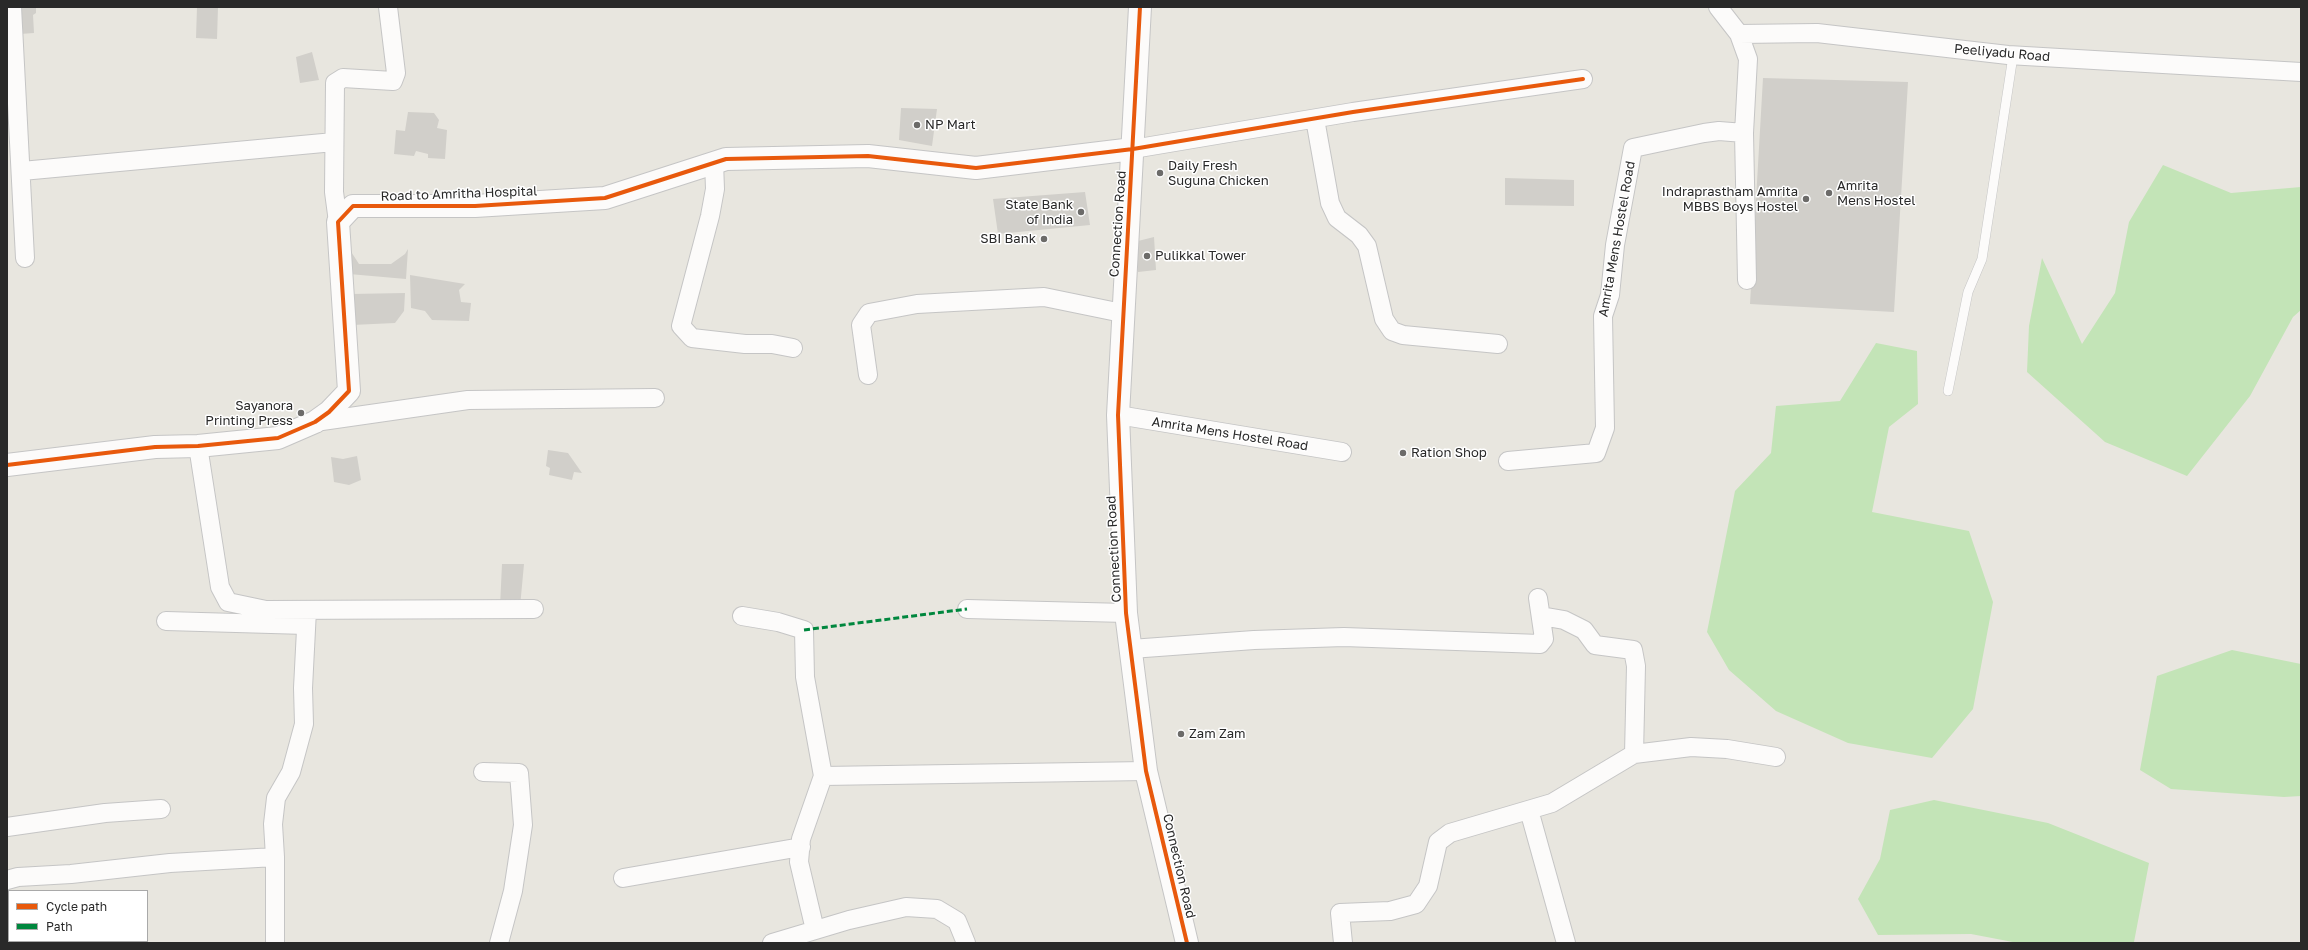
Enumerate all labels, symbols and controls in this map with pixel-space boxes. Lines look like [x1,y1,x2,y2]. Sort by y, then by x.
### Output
street label: Peeliyadu Road [1953,41,2051,65]
place label: NP Mart [925,117,976,133]
marker: NP Mart [912,120,922,130]
place label: Daily Fresh Suguna Chicken [1168,158,1269,189]
street label: Amrita Mens Hostel Road [1596,160,1638,318]
marker: Daily Fresh Suguna Chicken [1155,168,1165,178]
street label: Connection Road [1106,170,1130,278]
place label: Amrita Mens Hostel [1837,178,1915,209]
street label: Road to Amritha Hospital [380,183,538,205]
place label: Indraprastham Amrita MBBS Boys Hostel [1662,184,1798,215]
marker: Amrita Mens Hostel [1824,188,1834,198]
marker: Indraprastham Amrita MBBS Boys Hostel [1801,194,1811,204]
place label: State Bank of India [1005,197,1073,228]
marker: State Bank of India [1076,207,1086,217]
place label: SBI Bank [980,231,1036,247]
marker: SBI Bank [1039,234,1049,244]
place label: Pulikkal Tower [1155,248,1246,264]
marker: Pulikkal Tower [1142,251,1152,261]
place label: Sayanora Printing Press [205,398,293,429]
marker: Sayanora Printing Press [296,408,306,418]
street label: Amrita Mens Hostel Road [1151,414,1309,454]
place label: Ration Shop [1411,445,1487,461]
marker: Ration Shop [1398,448,1408,458]
street label: Connection Road [1103,495,1125,603]
place label: Zam Zam [1189,726,1246,742]
marker: Zam Zam [1176,729,1186,739]
street label: Connection Road [1159,812,1199,920]
legend [8,890,148,942]
text: Cycle path [46,899,107,914]
text: Path [46,919,73,934]

